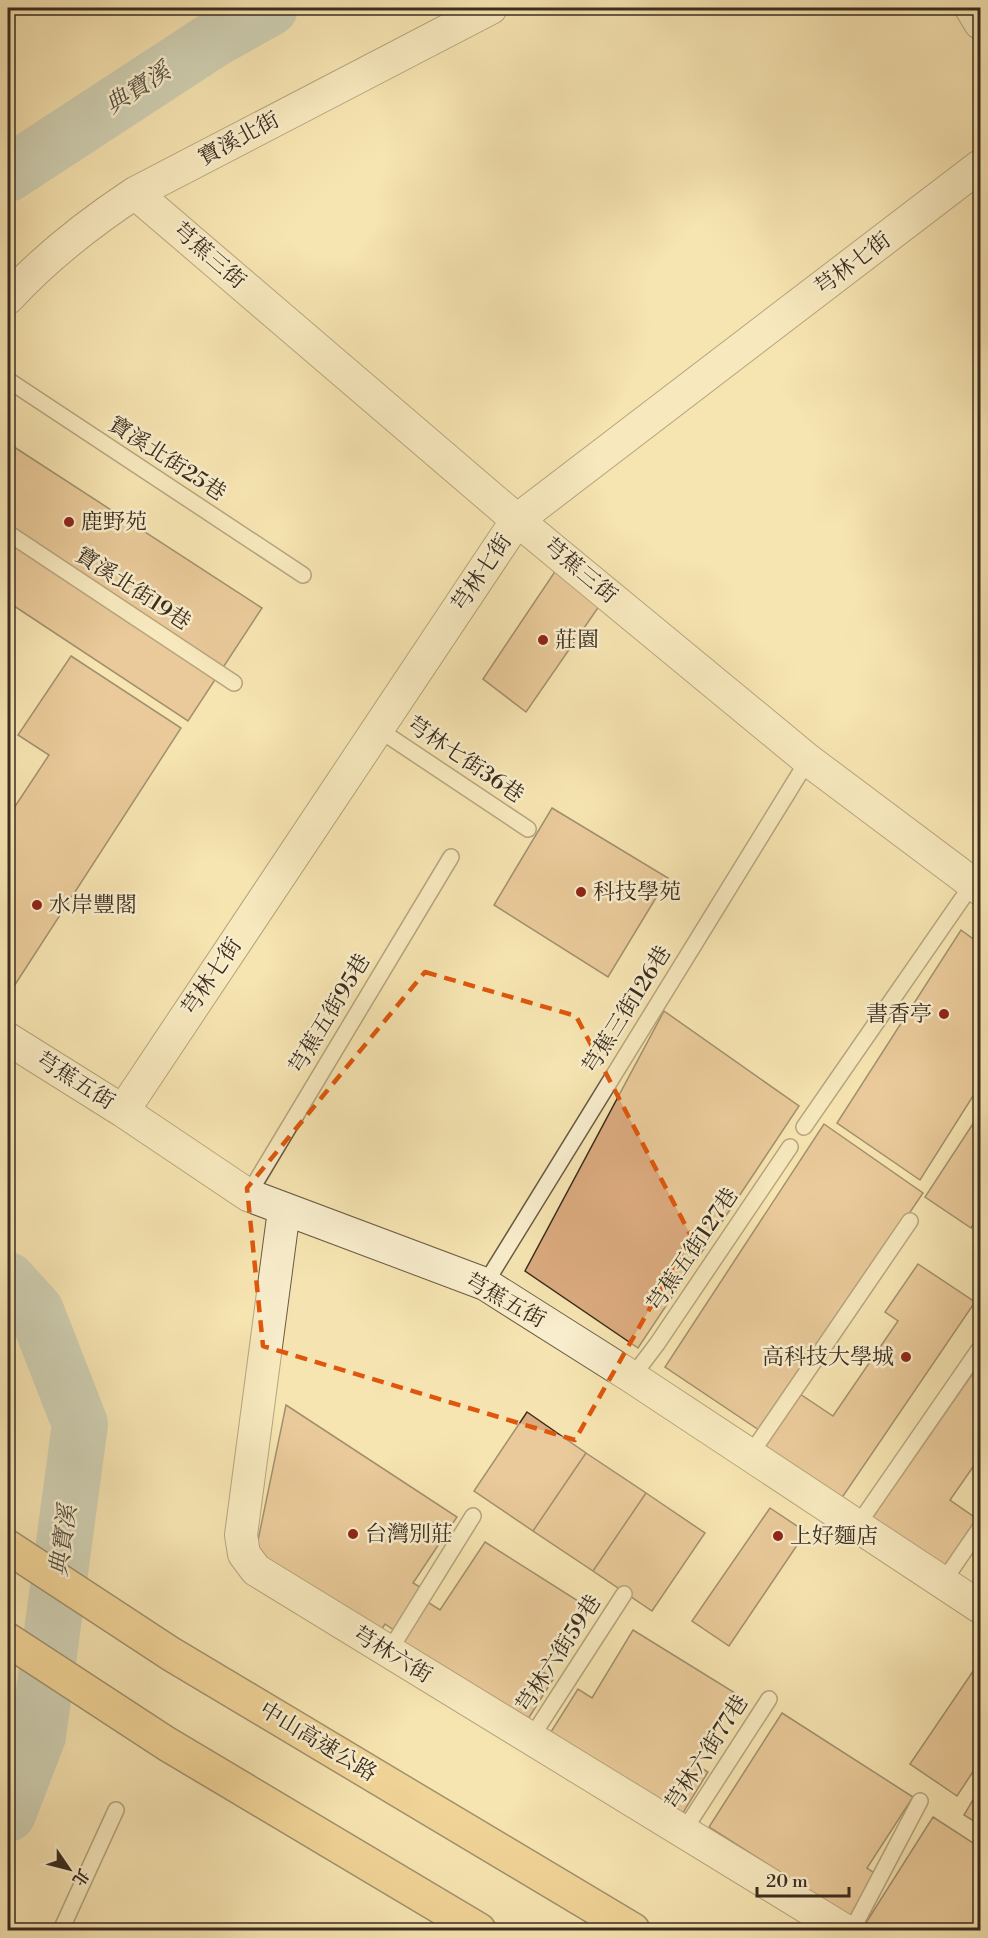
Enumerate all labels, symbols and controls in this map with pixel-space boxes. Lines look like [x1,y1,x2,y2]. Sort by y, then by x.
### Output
water label: 典寶溪 [100,55,179,121]
street label: 寶溪北街 [194,106,284,172]
street label: 芎蕉三街 [167,217,251,295]
street label: 芎林七街 [810,227,896,301]
street label: 寶溪北街25巷 [103,411,231,507]
place label: 鹿野苑 [81,509,147,536]
marker: 鹿野苑 [62,515,76,529]
street label: 芎林七街 [446,529,518,617]
street label: 芎蕉三街 [538,532,622,610]
street label: 寶溪北街19巷 [70,542,196,636]
place label: 莊園 [555,627,599,654]
marker: 莊園 [536,633,550,647]
street label: 芎林七街36巷 [401,711,529,809]
place label: 科技學苑 [593,879,681,906]
marker: 科技學苑 [574,885,588,899]
place label: 水岸豐閣 [49,892,137,919]
marker: 水岸豐閣 [30,898,44,912]
street label: 芎林七街 [176,933,248,1021]
street label: 芎蕉三街126巷 [577,941,677,1079]
street label: 芎蕉五街95巷 [284,949,376,1079]
place label: 書香亭 [866,1001,932,1028]
marker: 書香亭 [937,1007,951,1021]
street label: 芎蕉五街 [31,1046,119,1116]
street label: 芎蕉五街127巷 [642,1183,744,1317]
street label: 芎蕉五街 [460,1268,550,1334]
place label: 高科技大學城 [762,1344,894,1371]
marker: 高科技大學城 [899,1350,913,1364]
water label: 典寶溪 [44,1500,84,1579]
place label: 台灣別莊 [365,1521,453,1548]
place label: 上好麵店 [790,1523,878,1550]
marker: 台灣別莊 [346,1527,360,1541]
marker: 上好麵店 [771,1529,785,1543]
street label: 芎林六街59巷 [511,1590,607,1718]
street label: 芎林六街 [347,1621,437,1689]
street label: 芎林六街77巷 [660,1690,754,1816]
street label: 中山高速公路 [254,1696,382,1788]
north arrow [39,1839,99,1899]
scale bar [757,1860,848,1898]
text: 北 [68,1865,93,1889]
text: 20 m [766,1870,808,1893]

